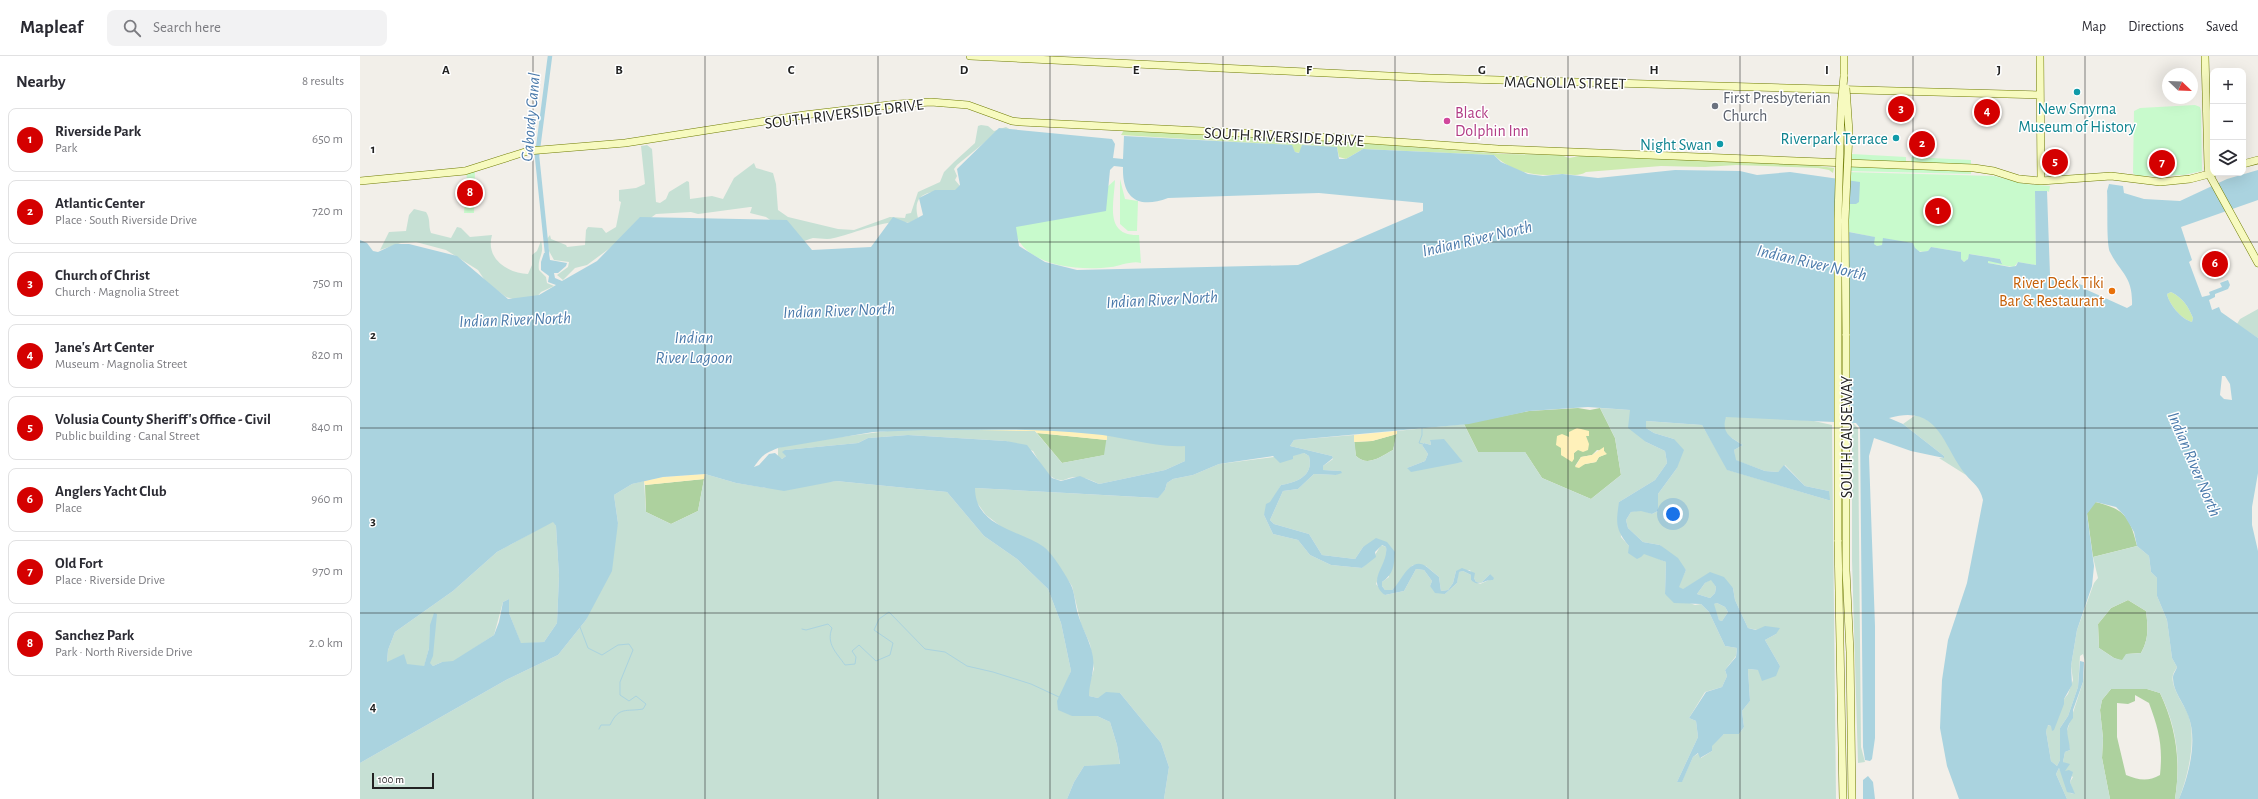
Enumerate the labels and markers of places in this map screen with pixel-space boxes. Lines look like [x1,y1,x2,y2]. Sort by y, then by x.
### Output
marker: New Smyrna Museum of History [2072,87,2082,97]
place label: First Presbyterian Church [1723,90,1831,124]
pin: 3 [1888,94,1914,124]
pin: 4 [1974,97,2000,127]
marker: First Presbyterian Church [1710,101,1720,111]
place label: New Smyrna Museum of History [2018,101,2136,136]
place label: Black Dolphin Inn [1455,105,1529,139]
marker: Black Dolphin Inn [1442,116,1452,126]
pin: 2 [1909,129,1935,159]
place label: Riverpark Terrace [1780,131,1888,147]
marker: Riverpark Terrace [1891,133,1901,143]
place label: Night Swan [1640,137,1712,153]
marker: Night Swan [1715,139,1725,149]
pin: 5 [2042,147,2068,177]
pin: 7 [2149,148,2175,178]
pin: 8 [457,178,483,208]
pin: 1 [1925,196,1951,226]
pin: 6 [2202,249,2228,279]
place label: River Deck Tiki Bar & Restaurant [1999,275,2104,309]
marker: River Deck Tiki Bar & Restaurant [2107,286,2117,296]

